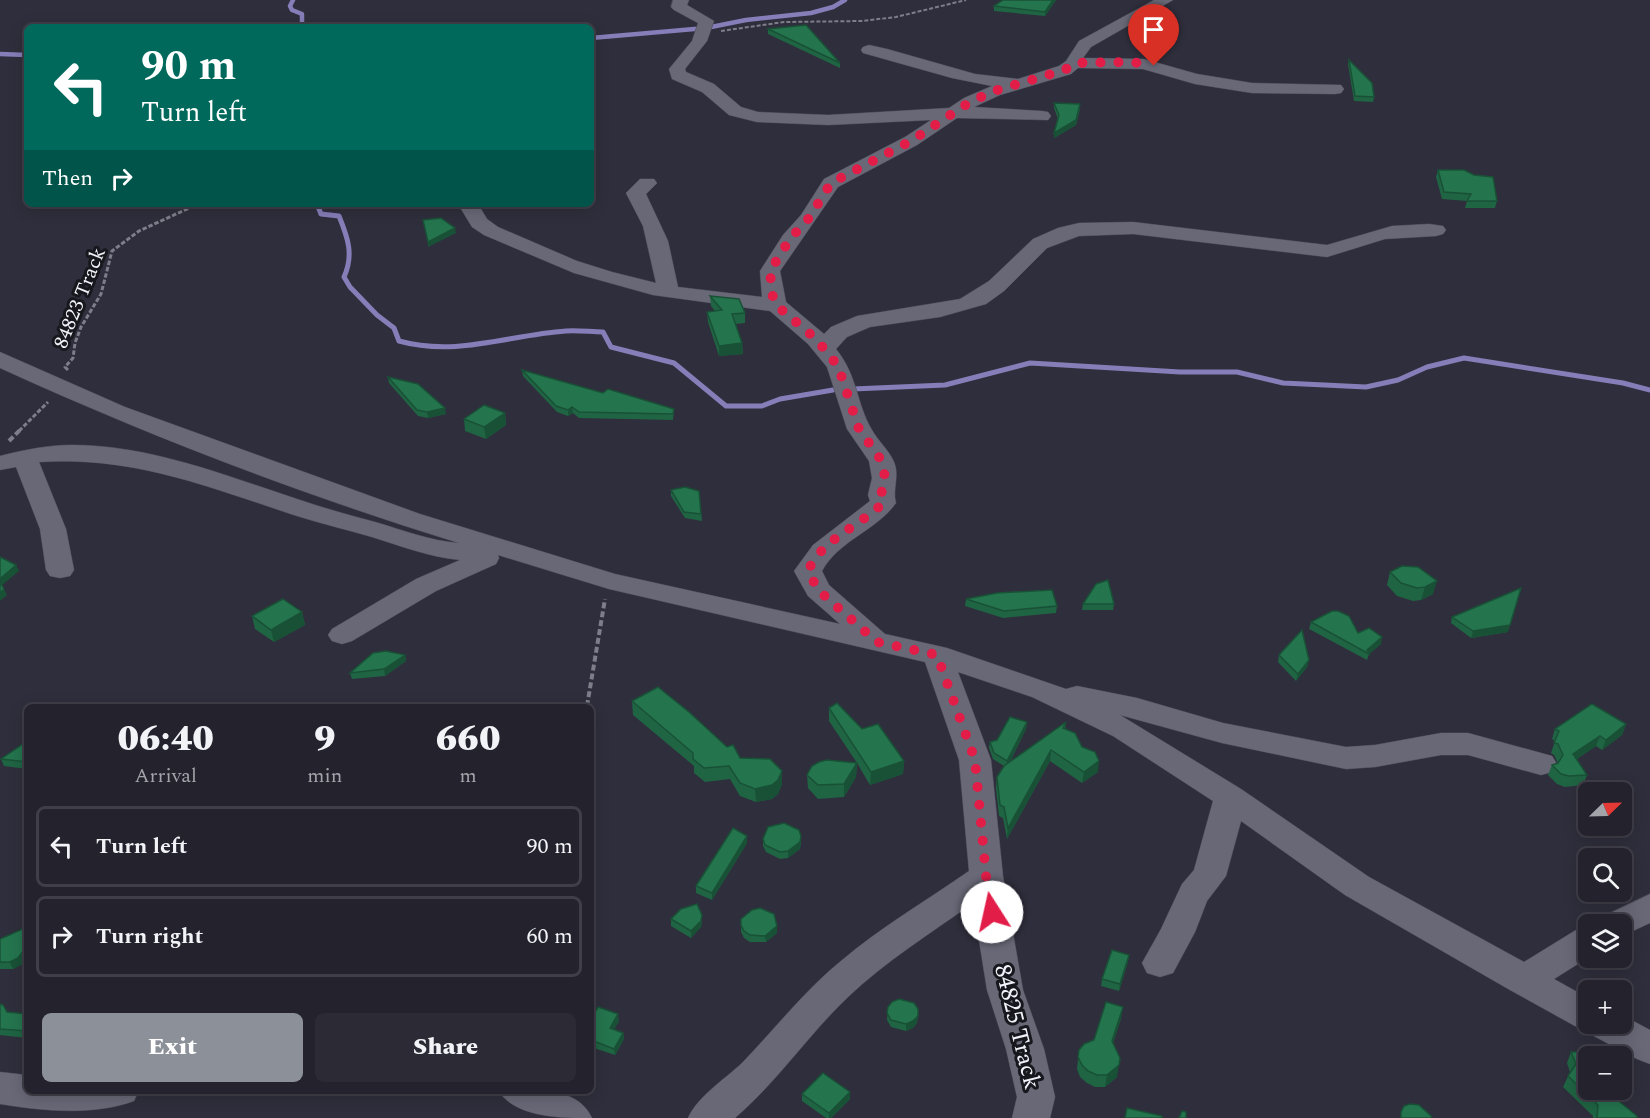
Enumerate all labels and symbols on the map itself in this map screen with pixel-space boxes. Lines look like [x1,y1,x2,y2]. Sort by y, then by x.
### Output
pin [1128,4,1179,66]
street label: 84823 Track [46,243,114,353]
north arrow [1578,782,1632,836]
position arrow [960,880,1024,944]
street label: 84825 Track [984,961,1050,1093]

